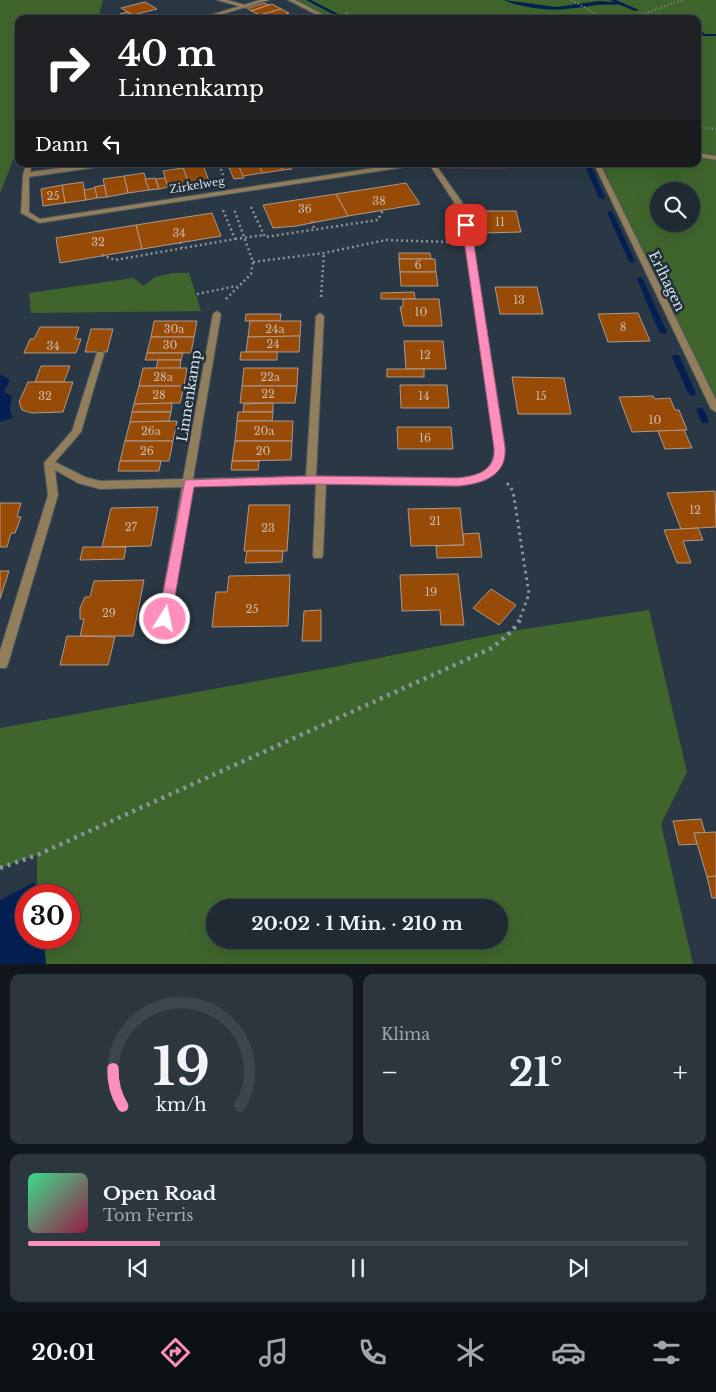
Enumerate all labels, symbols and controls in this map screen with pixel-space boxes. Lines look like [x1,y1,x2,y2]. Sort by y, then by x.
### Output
text: 40 m [118,32,216,75]
icon: right [35,35,100,100]
text: Linnenkamp [118,75,264,102]
icon: left [98,130,126,158]
text: Dann [35,133,88,156]
street label: Zirkelweg [168,174,226,196]
map controls [650,182,700,232]
button: search [650,182,700,232]
house number: 25 [46,189,60,203]
house number: 38 [372,194,386,208]
house number: 36 [298,202,312,216]
pin [445,204,487,246]
icon: arrive [452,211,480,239]
house number: 11 [495,215,505,229]
house number: 34 [172,226,186,240]
house number: 32 [91,235,105,249]
street label: Erlhagen [645,248,689,314]
house number: 6 [414,258,422,272]
house number: 13 [513,293,525,307]
house number: 10 [415,305,428,319]
house number: 8 [620,320,626,334]
house number: 30a [164,322,185,336]
house number: 24a [265,322,286,336]
house number: 24 [266,337,280,351]
house number: 30 [163,338,177,352]
house number: 34 [46,339,60,353]
house number: 12 [419,348,431,362]
street label: Linnenkamp [173,349,205,443]
house number: 28a [153,370,174,384]
house number: 22a [260,370,281,384]
house number: 22 [261,387,275,401]
house number: 28 [152,388,166,402]
house number: 32 [38,389,52,403]
house number: 14 [418,389,430,403]
house number: 15 [535,389,547,403]
house number: 10 [649,413,662,427]
house number: 26a [141,424,162,438]
house number: 20a [254,424,275,438]
house number: 16 [419,431,431,445]
house number: 26 [140,444,154,458]
house number: 20 [256,444,270,458]
house number: 12 [689,503,701,517]
house number: 21 [429,514,441,528]
house number: 27 [125,520,138,534]
house number: 23 [261,521,275,535]
house number: 19 [425,585,437,599]
position arrow [138,592,190,644]
house number: 25 [245,602,259,616]
house number: 29 [102,606,116,620]
speed limit sign: 30 [15,884,80,949]
text: 20:02 · 1 Min. · 210 m [251,912,463,935]
text: Klima [381,1024,430,1044]
text: 19 [153,1035,210,1099]
text: 21° [509,1049,563,1096]
text: − [381,1055,399,1090]
text: + [673,1055,688,1090]
text: km/h [156,1094,207,1116]
text: Open Road [103,1182,216,1205]
text: Tom Ferris [103,1205,194,1225]
icon: previous [124,1254,152,1282]
icon: pause [344,1254,372,1282]
icon: next [564,1254,592,1282]
icon: directions [158,1335,193,1370]
icon: music [256,1335,291,1370]
icon: phone [355,1335,390,1370]
icon: climate [453,1335,488,1370]
icon: car [551,1335,586,1370]
icon: filters [649,1335,684,1370]
text: 20:01 [32,1339,95,1366]

